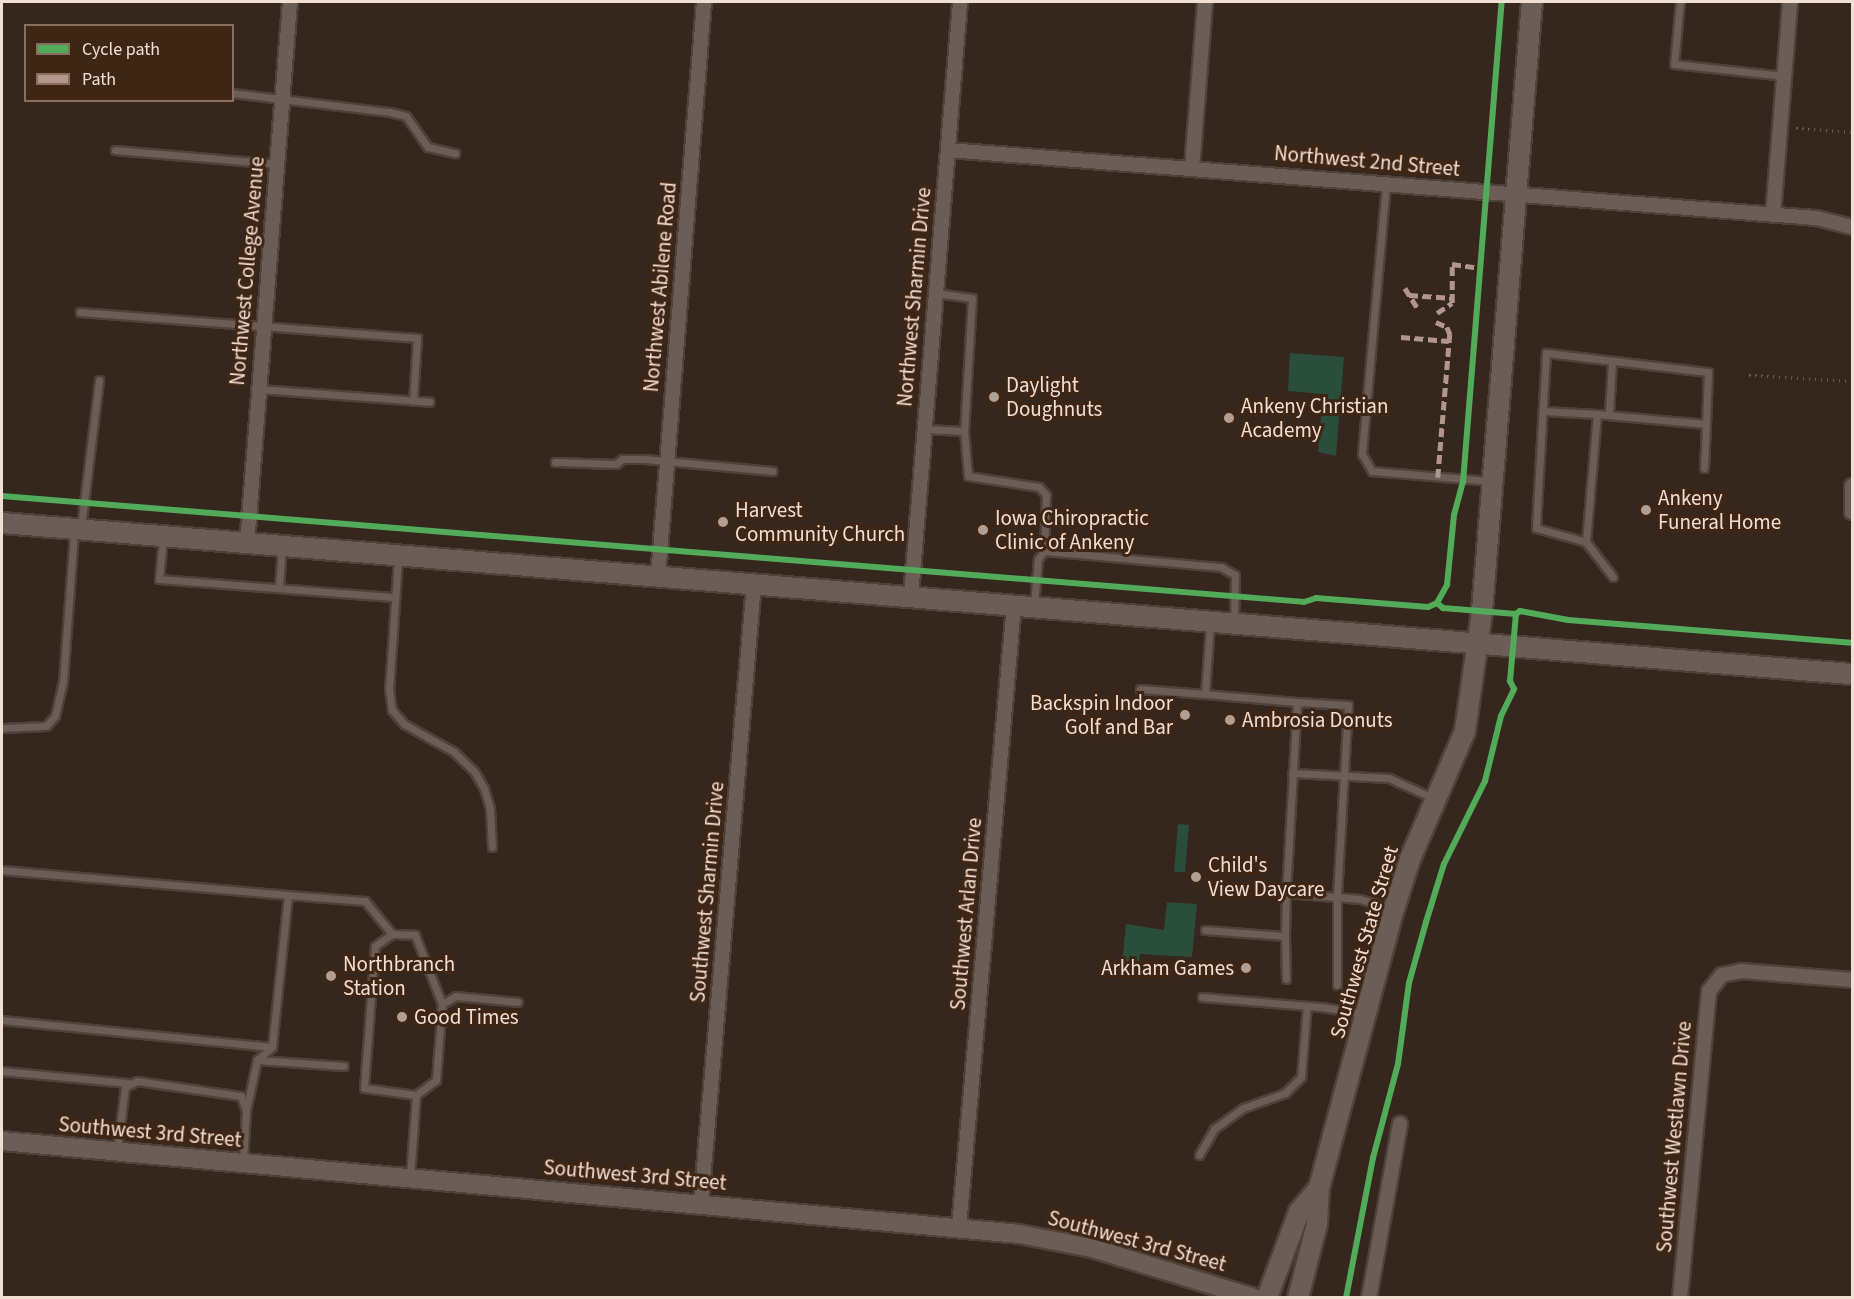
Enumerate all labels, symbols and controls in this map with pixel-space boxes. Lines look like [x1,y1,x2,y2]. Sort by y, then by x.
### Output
legend [24,24,234,102]
text: Cycle path [82,37,160,62]
text: Path [82,67,116,92]
street label: Northwest 2nd Street [1273,140,1461,182]
street label: Northwest College Avenue [224,155,270,387]
street label: Northwest Abilene Road [638,181,682,393]
street label: Northwest Sharmin Drive [892,186,936,408]
place label: Daylight Doughnuts [1006,372,1102,422]
marker: Daylight Doughnuts [987,390,1001,404]
place label: Ankeny Christian Academy [1241,393,1388,443]
marker: Ankeny Christian Academy [1222,411,1236,425]
place label: Ankeny Funeral Home [1658,485,1781,535]
place label: Harvest Community Church [735,497,905,547]
marker: Ankeny Funeral Home [1639,503,1653,517]
place label: Iowa Chiropractic Clinic of Ankeny [995,505,1149,555]
marker: Harvest Community Church [716,515,730,529]
marker: Iowa Chiropractic Clinic of Ankeny [976,523,990,537]
place label: Backspin Indoor Golf and Bar [1030,690,1173,740]
place label: Ambrosia Donuts [1242,707,1392,733]
marker: Backspin Indoor Golf and Bar [1178,708,1192,722]
marker: Ambrosia Donuts [1223,713,1237,727]
street label: Southwest Sharmin Drive [685,780,729,1004]
street label: Southwest Arlan Drive [945,817,987,1011]
street label: Southwest State Street [1324,843,1404,1041]
place label: Child's View Daycare [1208,852,1324,902]
marker: Child's View Daycare [1189,870,1203,884]
place label: Northbranch Station [343,951,455,1001]
place label: Arkham Games [1101,955,1234,981]
marker: Arkham Games [1239,961,1253,975]
marker: Northbranch Station [324,969,338,983]
place label: Good Times [414,1004,519,1030]
marker: Good Times [395,1010,409,1024]
street label: Southwest Westlawn Drive [1651,1020,1697,1254]
street label: Southwest 3rd Street [57,1111,243,1153]
street label: Southwest 3rd Street [542,1154,728,1196]
street label: Southwest 3rd Street [1045,1205,1229,1277]

